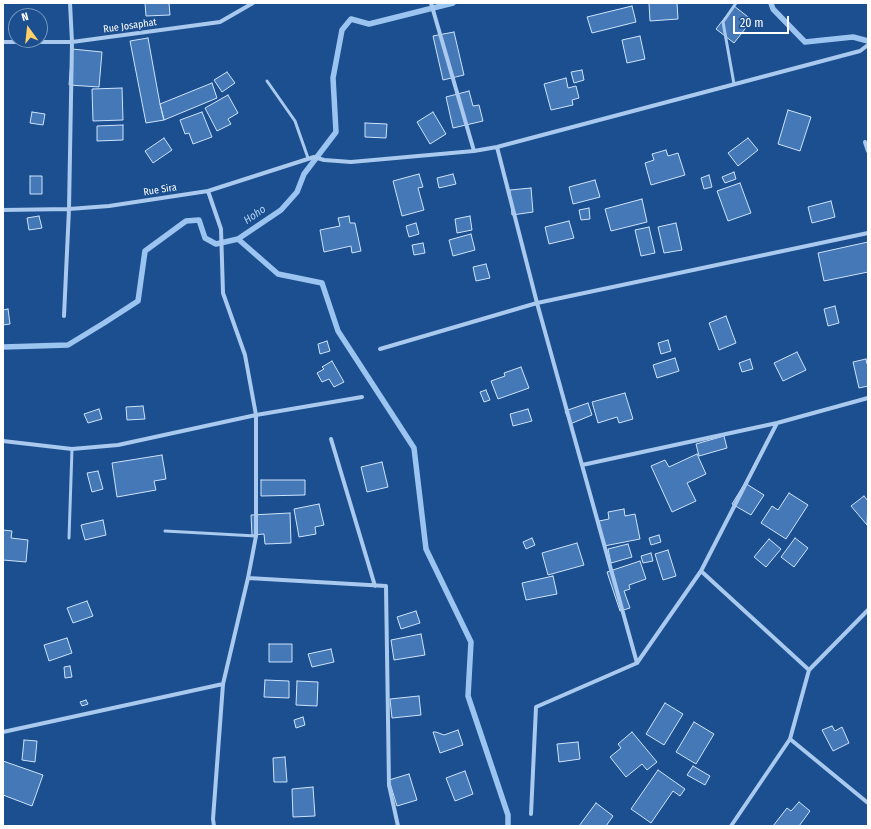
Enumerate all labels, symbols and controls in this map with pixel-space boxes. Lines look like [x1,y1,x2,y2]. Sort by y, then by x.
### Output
north arrow [8,8,48,48]
scale bar [735,8,791,34]
text: N [20,10,30,24]
street label: Rue Josaphat [103,16,157,36]
text: 20 m [740,16,764,30]
street label: Rue Sira [143,181,177,199]
water label: Hoho [241,203,269,227]

